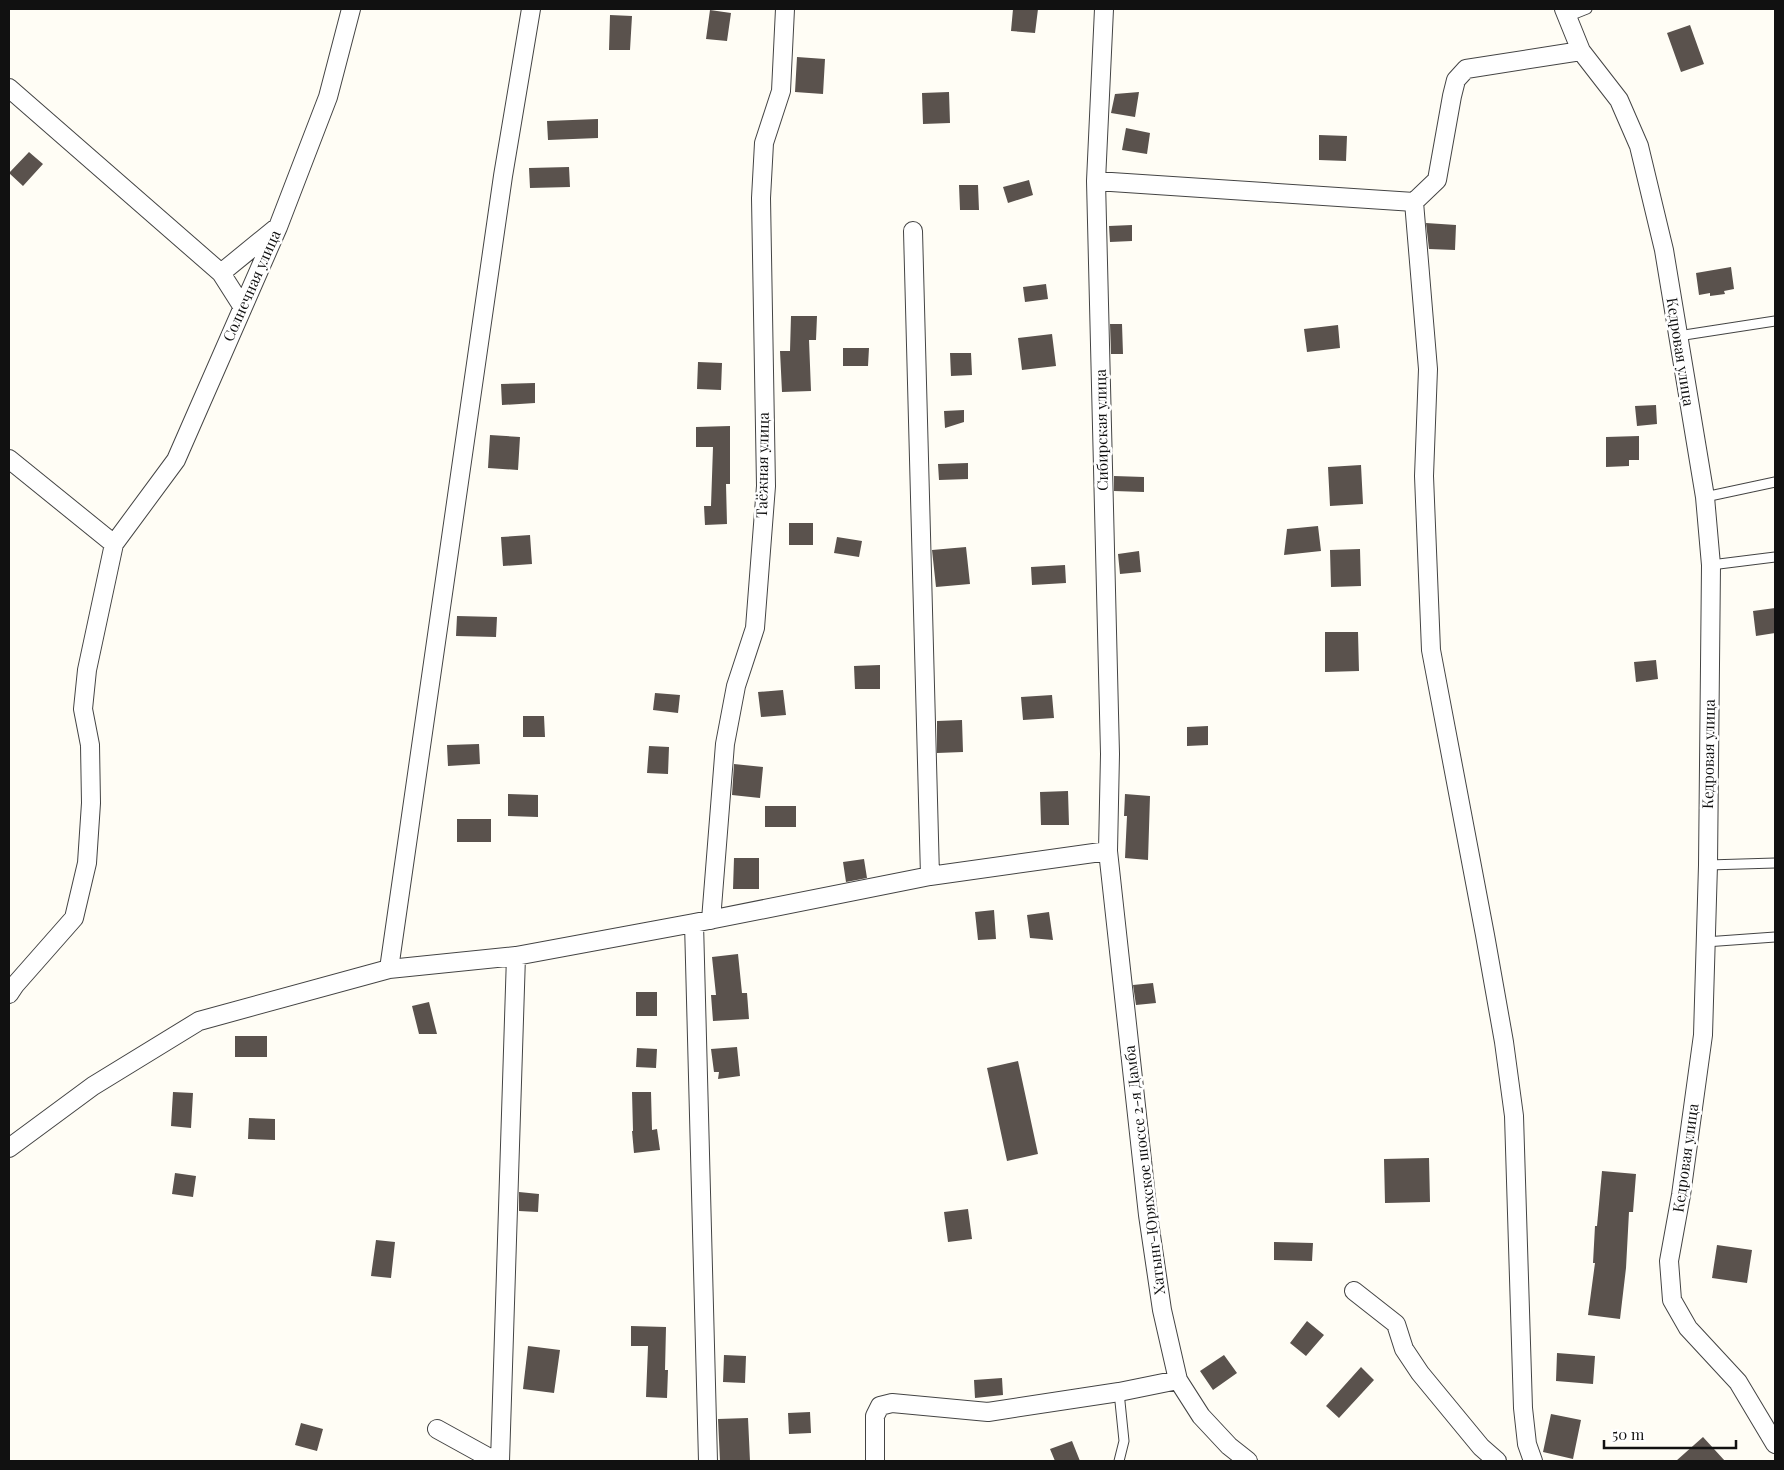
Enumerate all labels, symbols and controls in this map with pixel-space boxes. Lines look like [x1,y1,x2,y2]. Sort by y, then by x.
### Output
street label: Солнечная улица [218,226,285,344]
street label: Кедровая улица [1663,296,1700,408]
street label: Сибирская улица [1090,368,1112,491]
street label: Таёжная улица [751,411,773,518]
street label: Кедровая улица [1697,698,1719,809]
street label: Хатынг-Юряхское шоссе 2-я Дамба [1119,1044,1169,1296]
street label: Кедровая улица [1667,1102,1703,1214]
scale bar [1604,1418,1736,1450]
text: 50 m [1612,1424,1645,1444]

